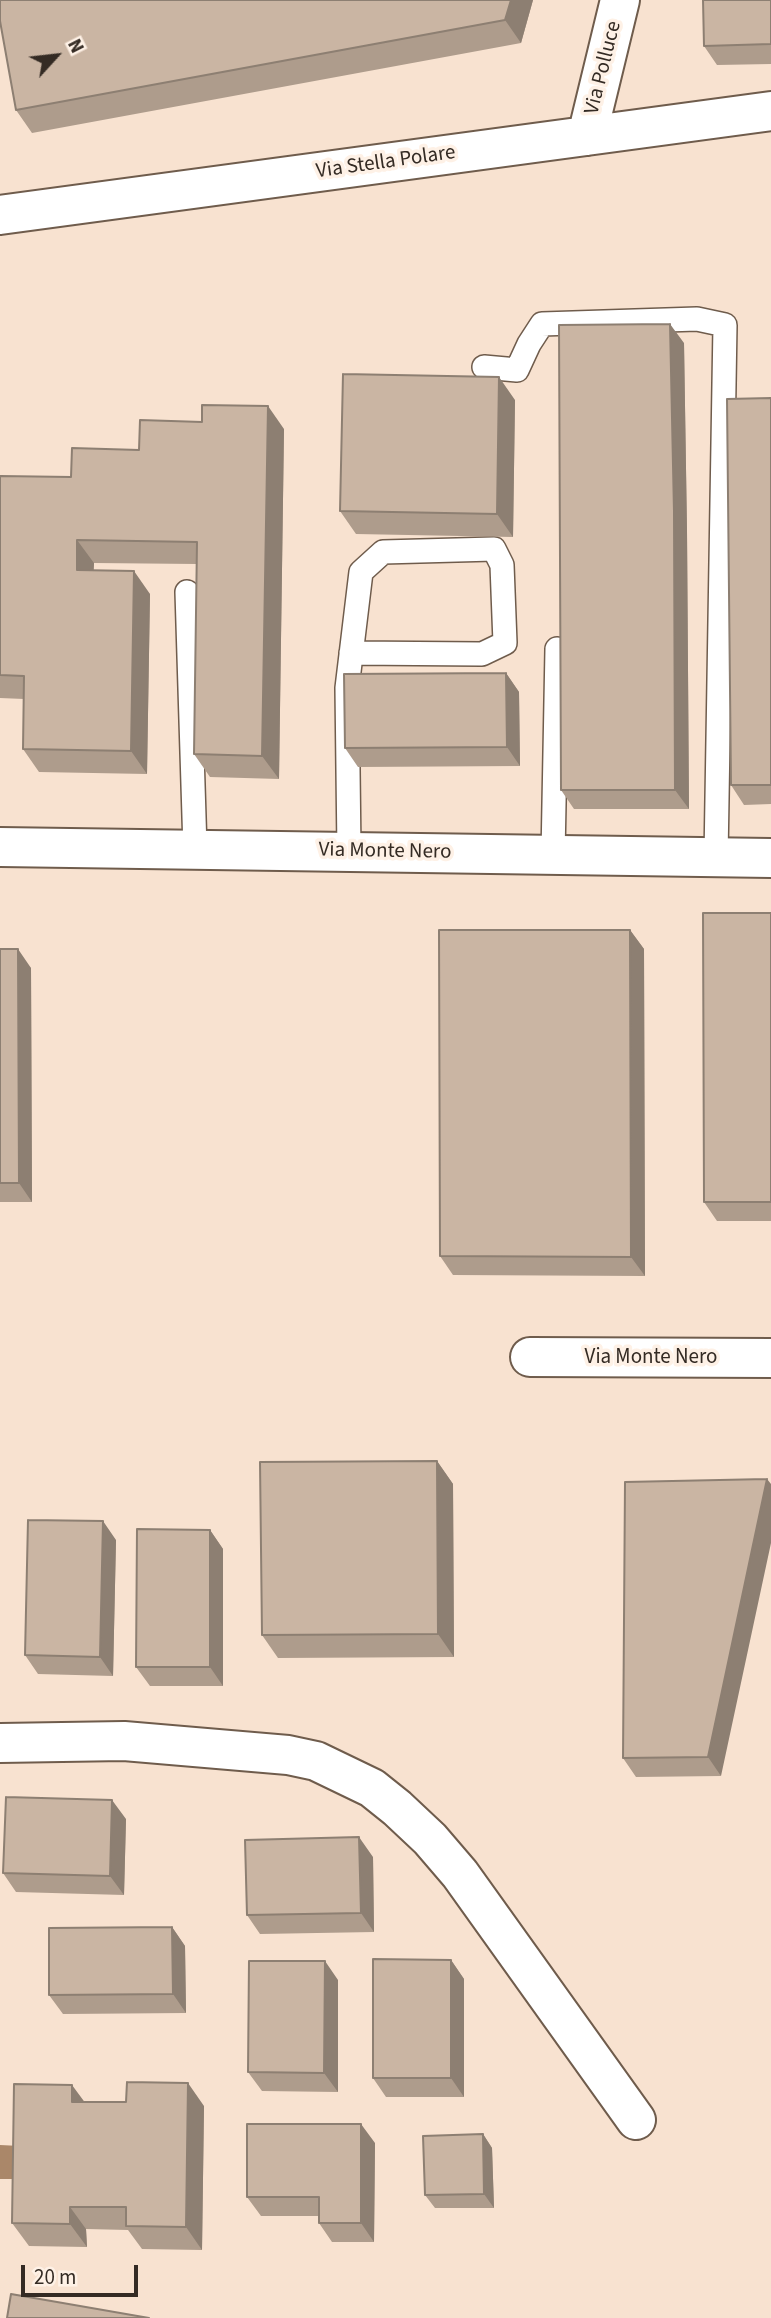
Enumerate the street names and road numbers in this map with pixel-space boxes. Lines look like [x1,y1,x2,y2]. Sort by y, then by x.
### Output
street label: Via Polluce [580,19,628,117]
street label: Via Stella Polare [315,141,457,185]
street label: Via Monte Nero [318,838,452,866]
street label: Via Monte Nero [585,1345,717,1371]

